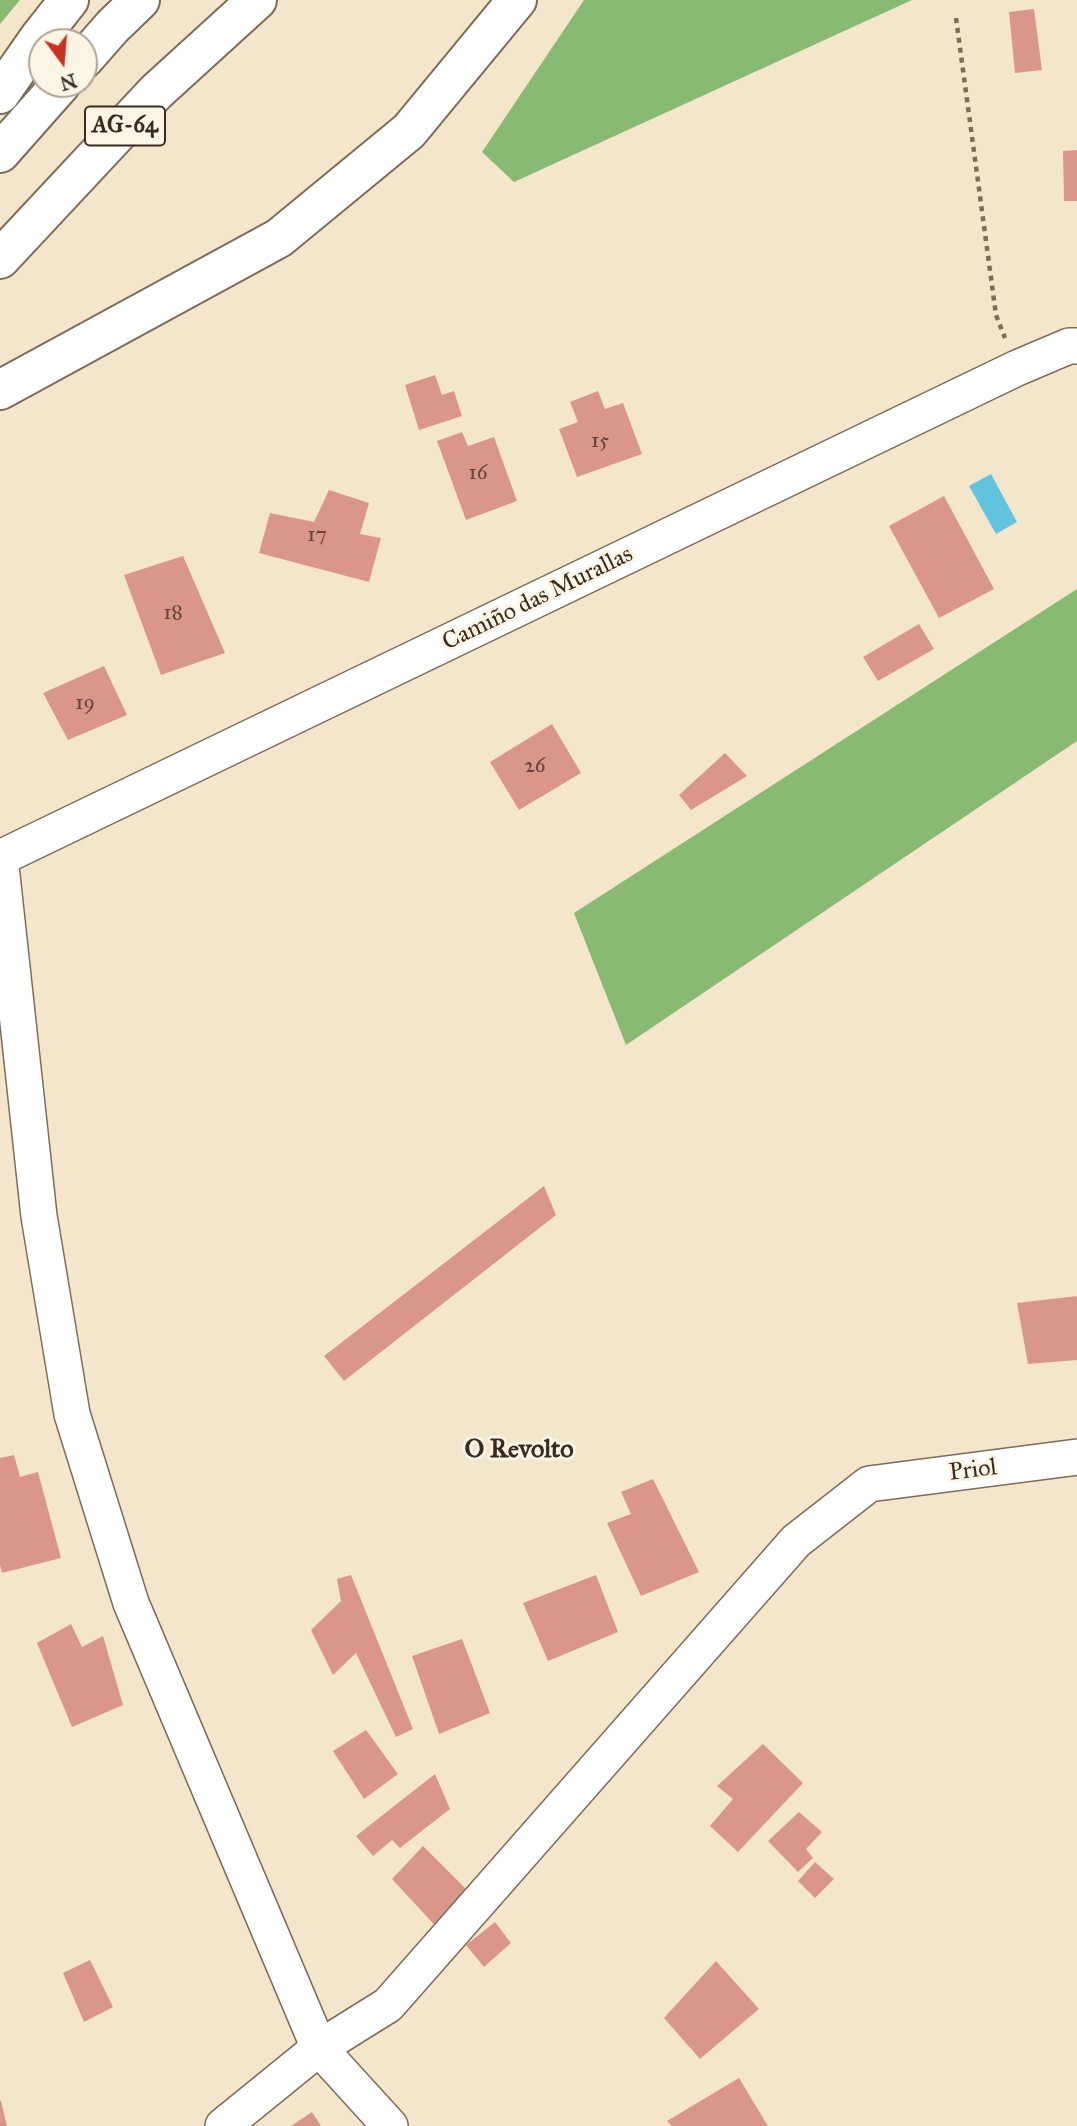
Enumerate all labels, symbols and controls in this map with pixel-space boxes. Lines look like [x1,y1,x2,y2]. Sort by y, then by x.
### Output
north arrow [28,28,98,98]
text: N [57,68,79,95]
road number: AG-64 [85,106,165,146]
house number: 15 [591,429,609,455]
house number: 16 [468,461,488,487]
house number: 17 [307,523,327,549]
street label: Camiño das Murallas [438,540,638,658]
house number: 18 [163,601,183,627]
house number: 19 [75,691,95,717]
house number: 26 [524,754,546,780]
district label: O Revolto [464,1435,574,1467]
street label: Priol [948,1454,998,1488]

